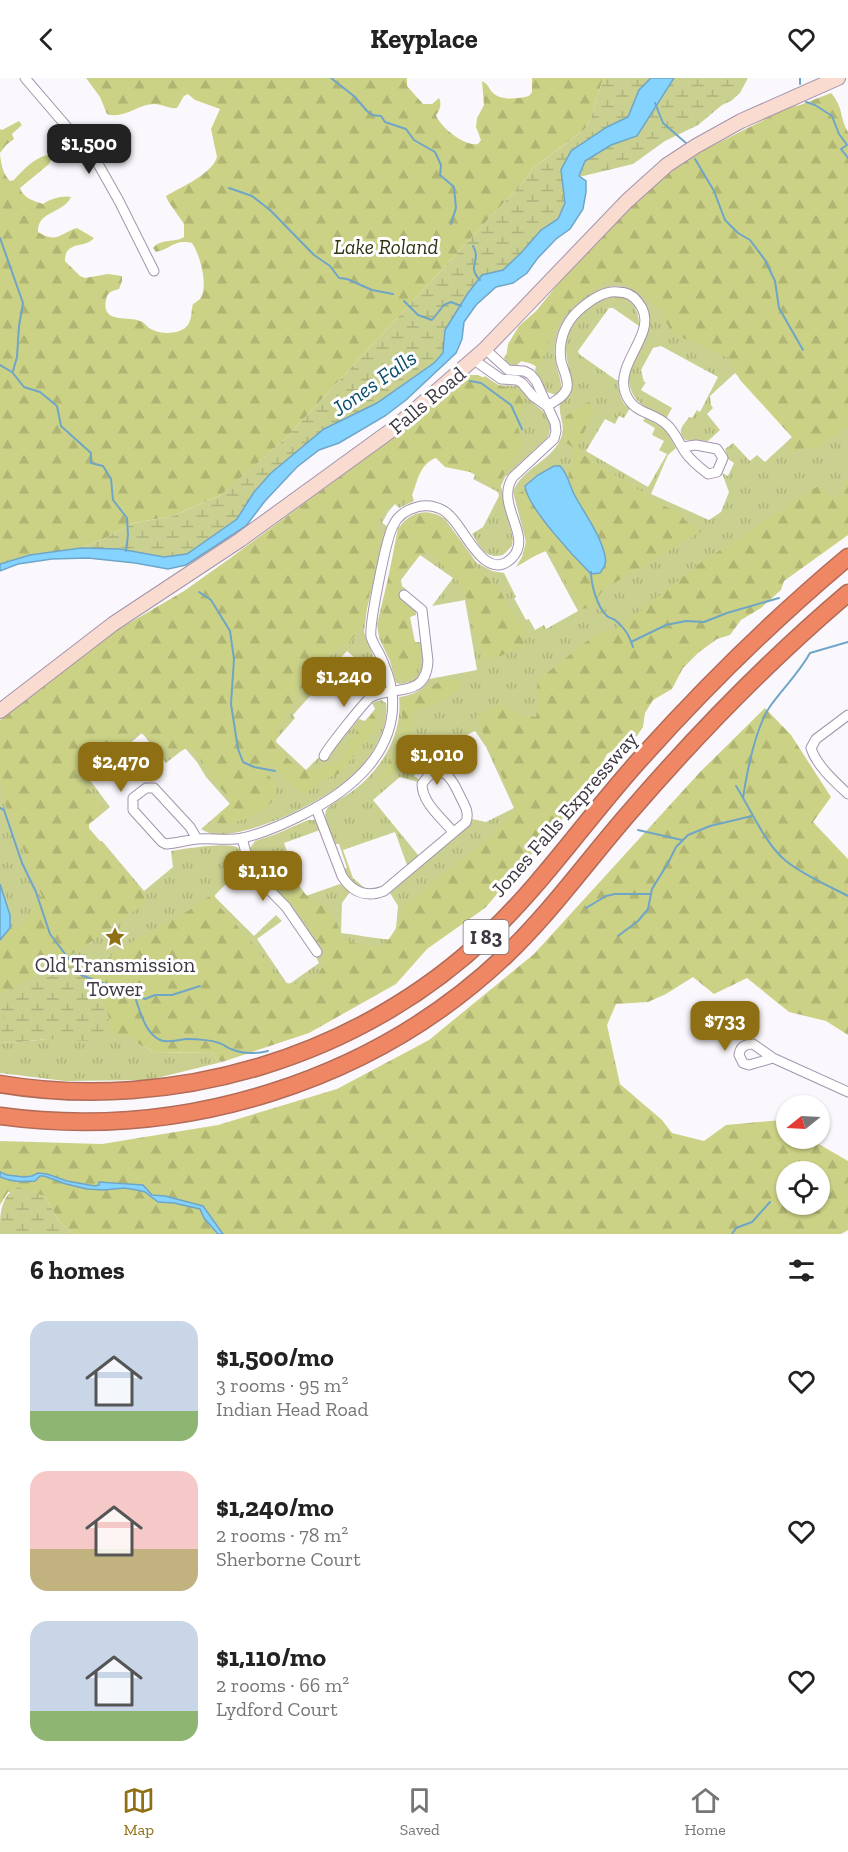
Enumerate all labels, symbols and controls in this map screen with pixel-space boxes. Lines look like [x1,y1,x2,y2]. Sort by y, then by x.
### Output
icon: back [30,23,63,56]
text: Keyplace [370,23,478,55]
icon: heart [785,23,818,56]
pin: $1,500 [40,124,138,175]
text: $1,500 [61,131,117,155]
park label: Lake Roland [334,234,438,259]
water label: Jones Falls [326,344,422,423]
street label: Falls Road [384,361,471,439]
pin: $1,240 [295,657,393,708]
text: $1,240 [316,664,372,688]
street label: Jones Falls Expressway [485,726,643,902]
pin: $1,010 [388,735,486,786]
pin: $2,470 [72,742,170,793]
text: $1,010 [410,742,464,766]
text: $2,470 [92,749,150,773]
pin: $1,110 [214,851,312,902]
text: $1,110 [238,858,288,882]
road number: I 83 [464,920,508,954]
place icon: Old Transmission Tower [103,925,127,949]
place label: Old Transmission Tower [35,952,195,1001]
pin: $733 [689,1001,761,1052]
text: $733 [704,1008,746,1032]
north arrow [776,1095,830,1149]
map controls [776,1095,830,1215]
button: locate [776,1161,830,1215]
text: 6 homes [30,1254,125,1286]
icon: filters [785,1254,818,1287]
text: $1,500/mo [216,1341,334,1373]
icon: home [78,1345,150,1417]
icon: heart [785,1365,818,1398]
text: 3 rooms · 95 m² [216,1373,348,1397]
text: Indian Head Road [216,1397,368,1421]
text: $1,240/mo [216,1491,334,1523]
icon: home [78,1495,150,1567]
icon: heart [785,1515,818,1548]
text: 2 rooms · 78 m² [216,1523,348,1547]
text: Sherborne Court [216,1547,361,1571]
text: $1,110/mo [216,1641,326,1673]
icon: home [78,1645,150,1717]
icon: heart [785,1665,818,1698]
text: 2 rooms · 66 m² [216,1673,349,1697]
text: Lydford Court [216,1697,338,1721]
tab: Map [122,1784,155,1839]
tab: Saved [400,1784,440,1839]
tab: Home [684,1784,726,1839]

